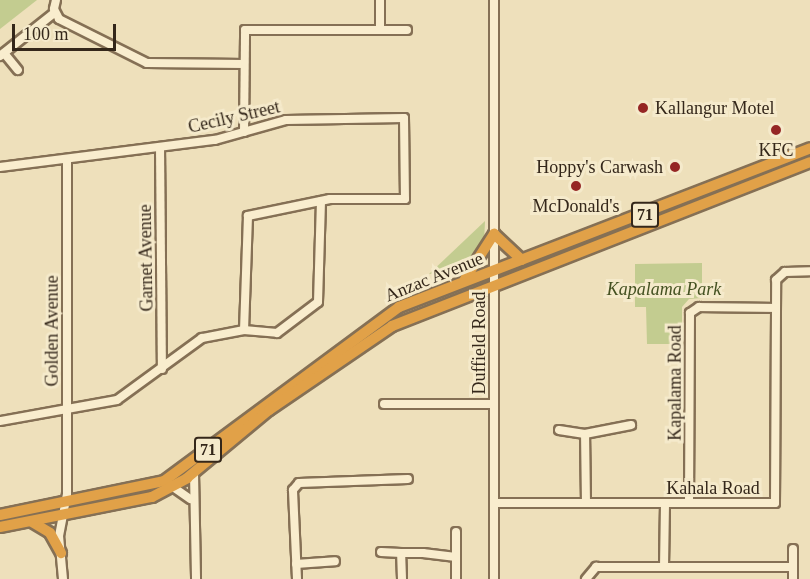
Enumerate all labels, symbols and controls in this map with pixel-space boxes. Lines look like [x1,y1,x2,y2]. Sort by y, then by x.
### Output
scale bar [15,12,118,50]
text: 100 m [23,24,69,44]
street label: Cecily Street [186,96,282,138]
place label: Kallangur Motel [655,97,774,119]
marker: Kallangur Motel [636,101,650,115]
marker: KFC [769,123,783,137]
place label: KFC [758,139,794,161]
place label: Hoppy's Carwash [536,156,663,178]
marker: Hoppy's Carwash [668,160,682,174]
marker: McDonald's [569,179,583,193]
place label: McDonald's [532,195,620,217]
road number: 71 [630,202,660,228]
street label: Garnet Avenue [134,204,158,312]
street label: Anzac Avenue [381,247,487,307]
street label: Golden Avenue [41,275,63,387]
park label: Kapalama Park [607,278,721,300]
street label: Duffield Road [468,291,490,395]
street label: Kapalama Road [664,325,686,441]
road number: 71 [193,437,223,463]
street label: Kahala Road [666,477,760,499]

